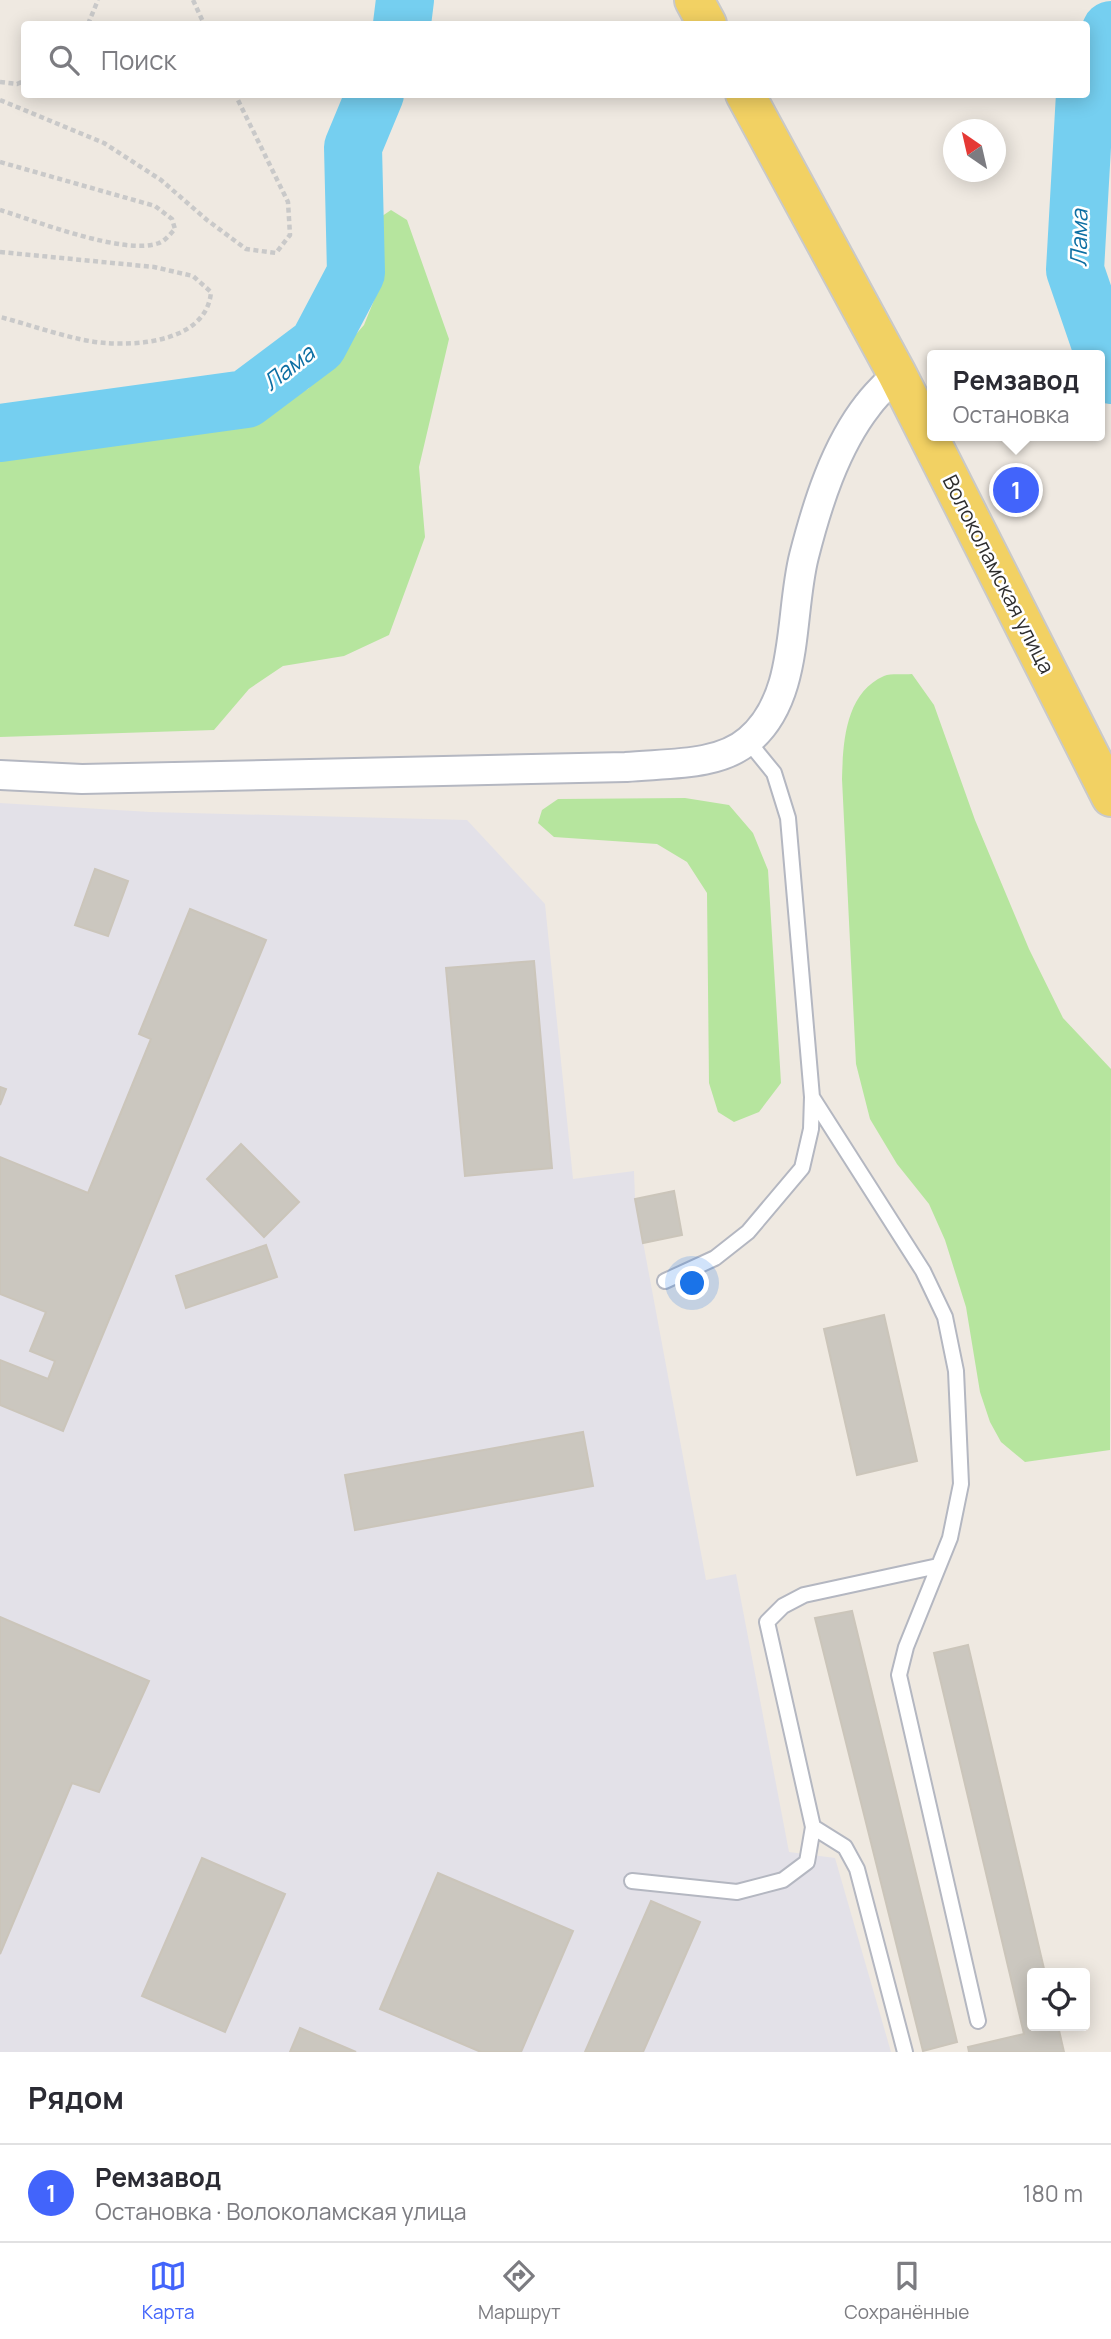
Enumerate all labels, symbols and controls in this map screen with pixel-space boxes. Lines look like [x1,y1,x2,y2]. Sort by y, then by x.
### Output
search box [21,21,1090,98]
icon: search [45,41,83,79]
text: Поиск [101,42,176,78]
north arrow [943,119,1006,182]
water label: Лама [1062,208,1095,267]
water label: Лама [255,336,321,397]
popup [927,350,1105,441]
text: Ремзавод [953,362,1079,398]
text: Остановка [953,398,1070,430]
pin: 1 [993,464,1039,516]
street label: Волоколамская улица [937,470,1061,678]
your location [675,1266,709,1300]
map controls [1027,1968,1090,2031]
button: locate [1027,1968,1090,2031]
text: Рядом [28,2077,124,2118]
text: Ремзавод [95,2159,221,2195]
text: 1 [46,2177,56,2209]
text: 180 m [1023,2177,1083,2209]
text: Остановка · Волоколамская улица [95,2195,467,2227]
tab: Карта [142,2257,195,2325]
tab: Маршрут [478,2257,561,2325]
tab: Сохранённые [844,2257,969,2325]

